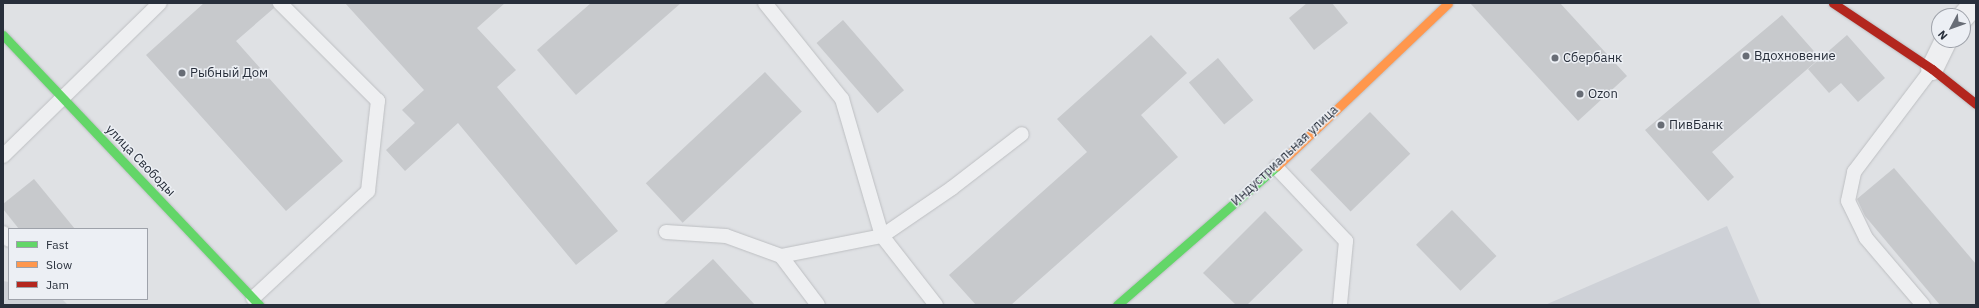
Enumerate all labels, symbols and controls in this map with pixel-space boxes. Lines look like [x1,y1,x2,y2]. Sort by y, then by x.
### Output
north arrow [1931,8,1971,48]
text: N [1935,28,1951,43]
place label: Вдохновение [1754,48,1836,64]
place label: Сбербанк [1563,50,1622,66]
marker: Вдохновение [1741,51,1751,61]
marker: Сбербанк [1550,53,1560,63]
place label: Рыбный Дом [190,65,268,81]
marker: Рыбный Дом [177,68,187,78]
place label: Ozon [1588,86,1618,102]
marker: Ozon [1575,89,1585,99]
street label: Индустриальная улица [1228,102,1342,210]
place label: ПивБанк [1669,117,1723,133]
marker: ПивБанк [1656,120,1666,130]
street label: улица Свободы [102,122,178,200]
legend [8,228,148,300]
text: Fast [46,237,69,252]
text: Slow [46,257,72,272]
text: Jam [46,277,69,292]

